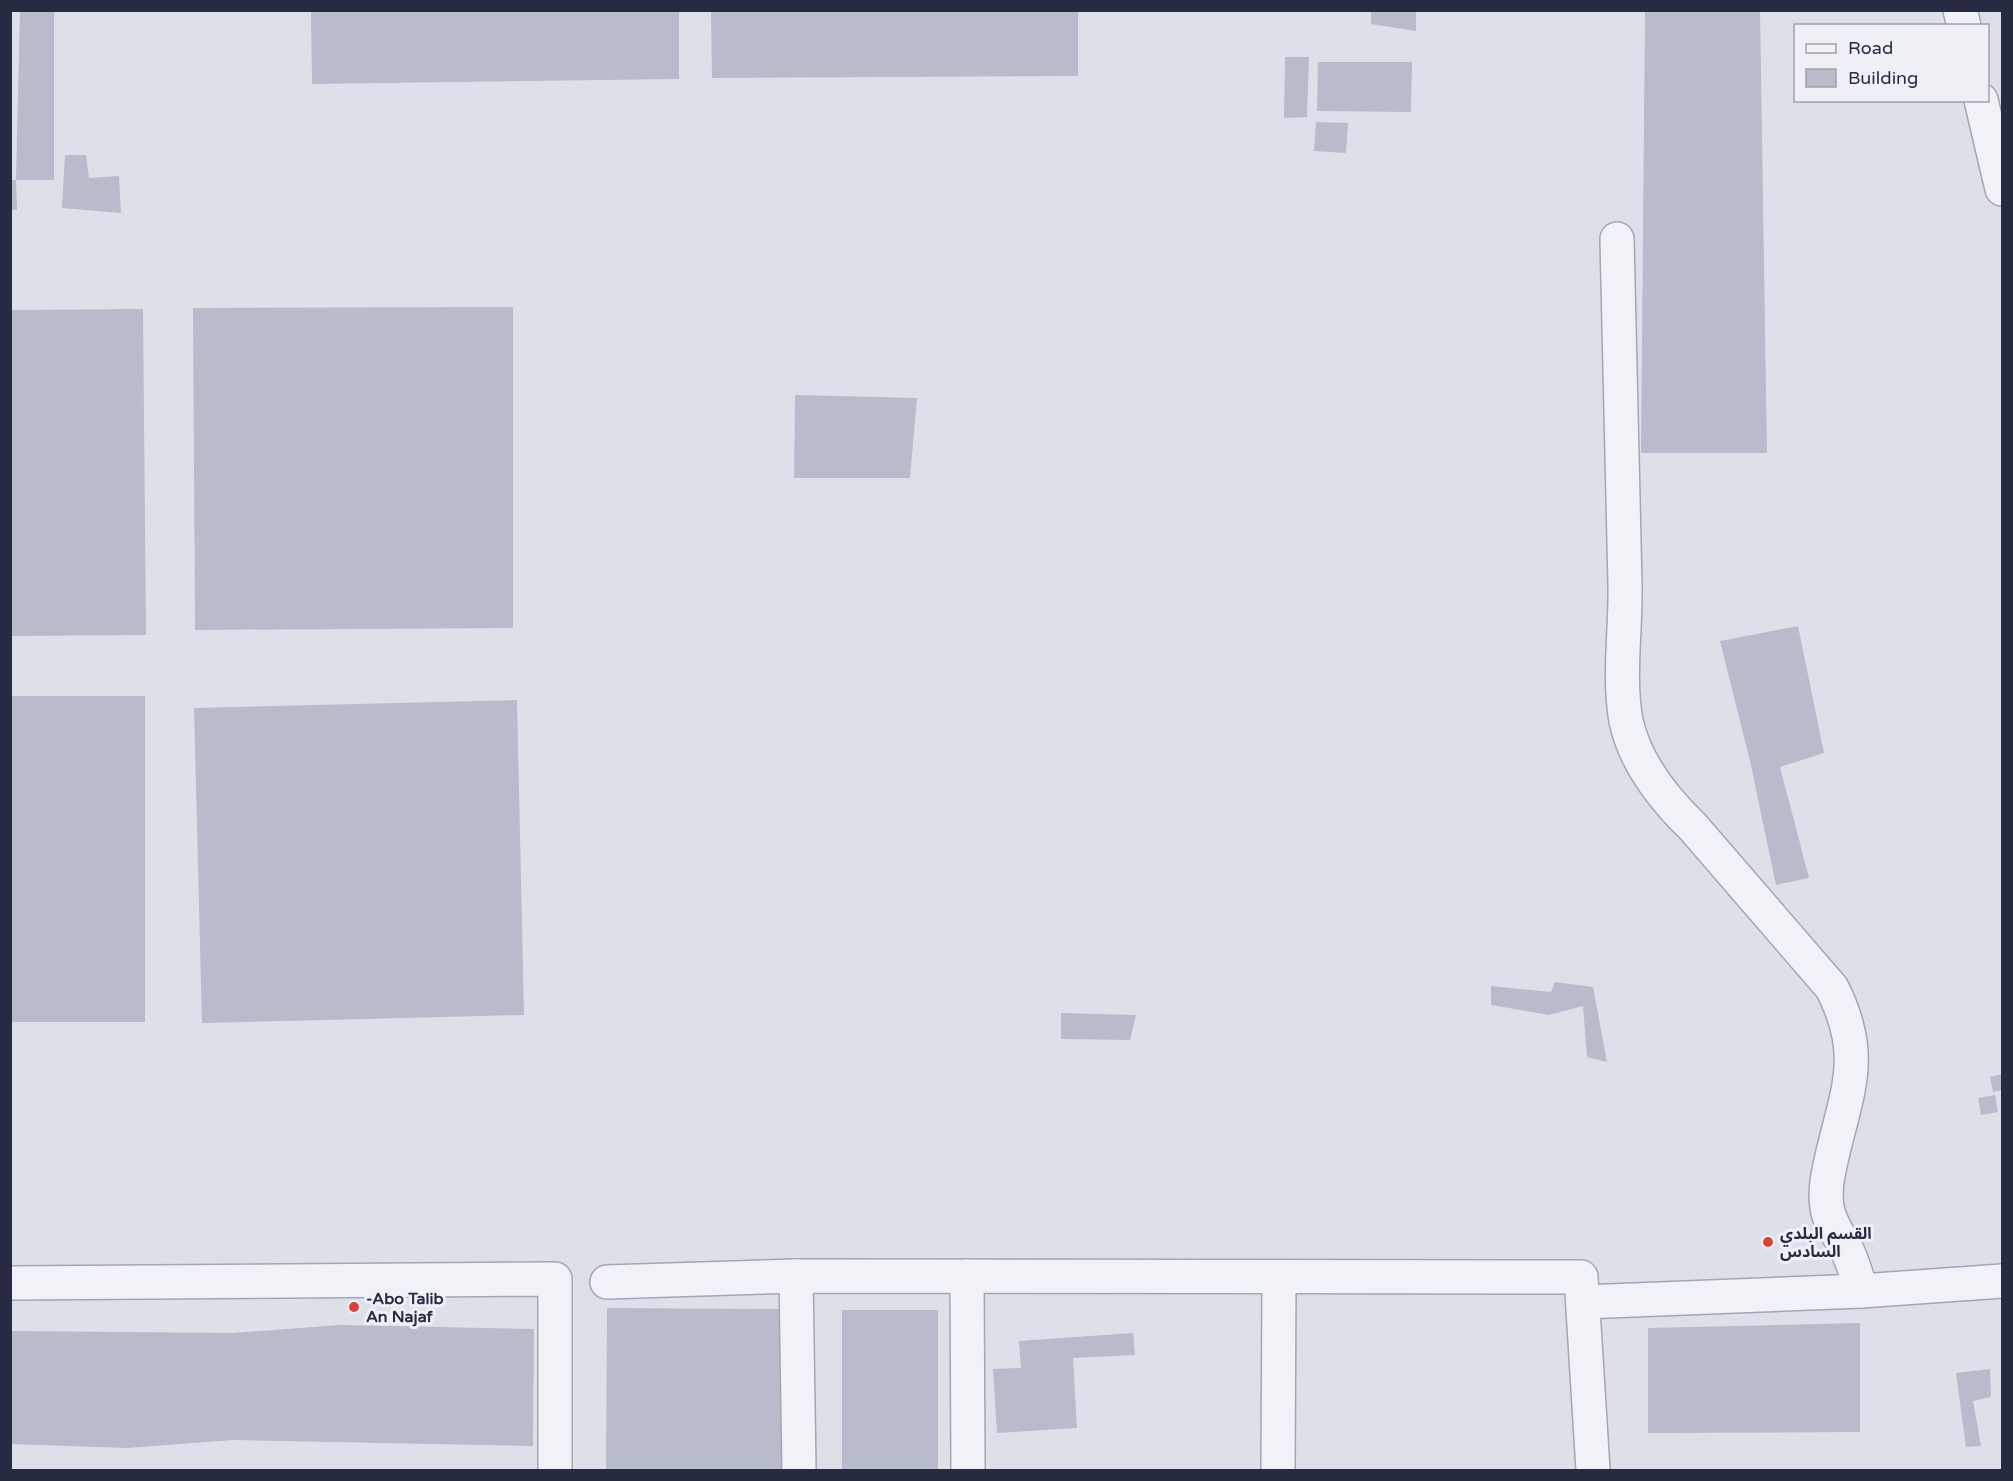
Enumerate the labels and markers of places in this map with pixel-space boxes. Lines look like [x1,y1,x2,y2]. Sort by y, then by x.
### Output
place label: القسم البلدي السادس [1780,1224,1872,1262]
marker: القسم البلدي السادس [1761,1235,1775,1249]
place label: -Abo Talib An Najaf [366,1289,444,1327]
marker: -Abo Talib An Najaf [347,1300,361,1314]

